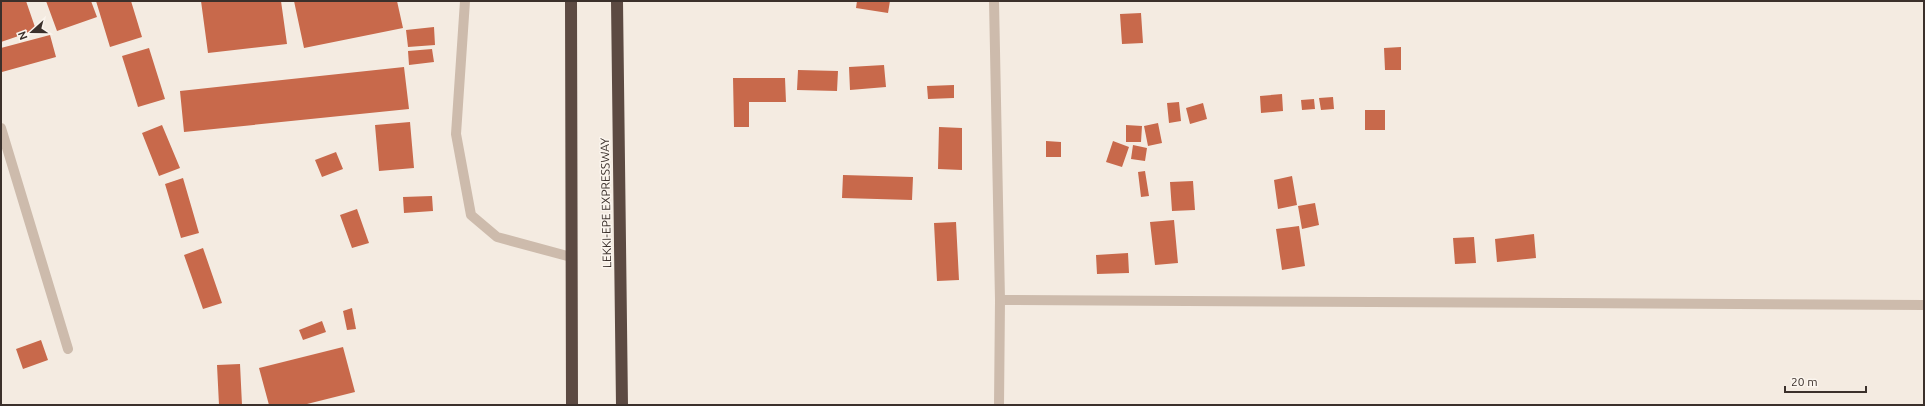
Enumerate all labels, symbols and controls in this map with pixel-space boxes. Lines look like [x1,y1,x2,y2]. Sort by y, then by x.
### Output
north arrow [12,12,52,52]
text: N [16,30,30,42]
street label: LEKKI-EPE EXPRESSWAY [598,138,613,268]
scale bar [1785,368,1866,394]
text: 20 m [1791,375,1818,388]

